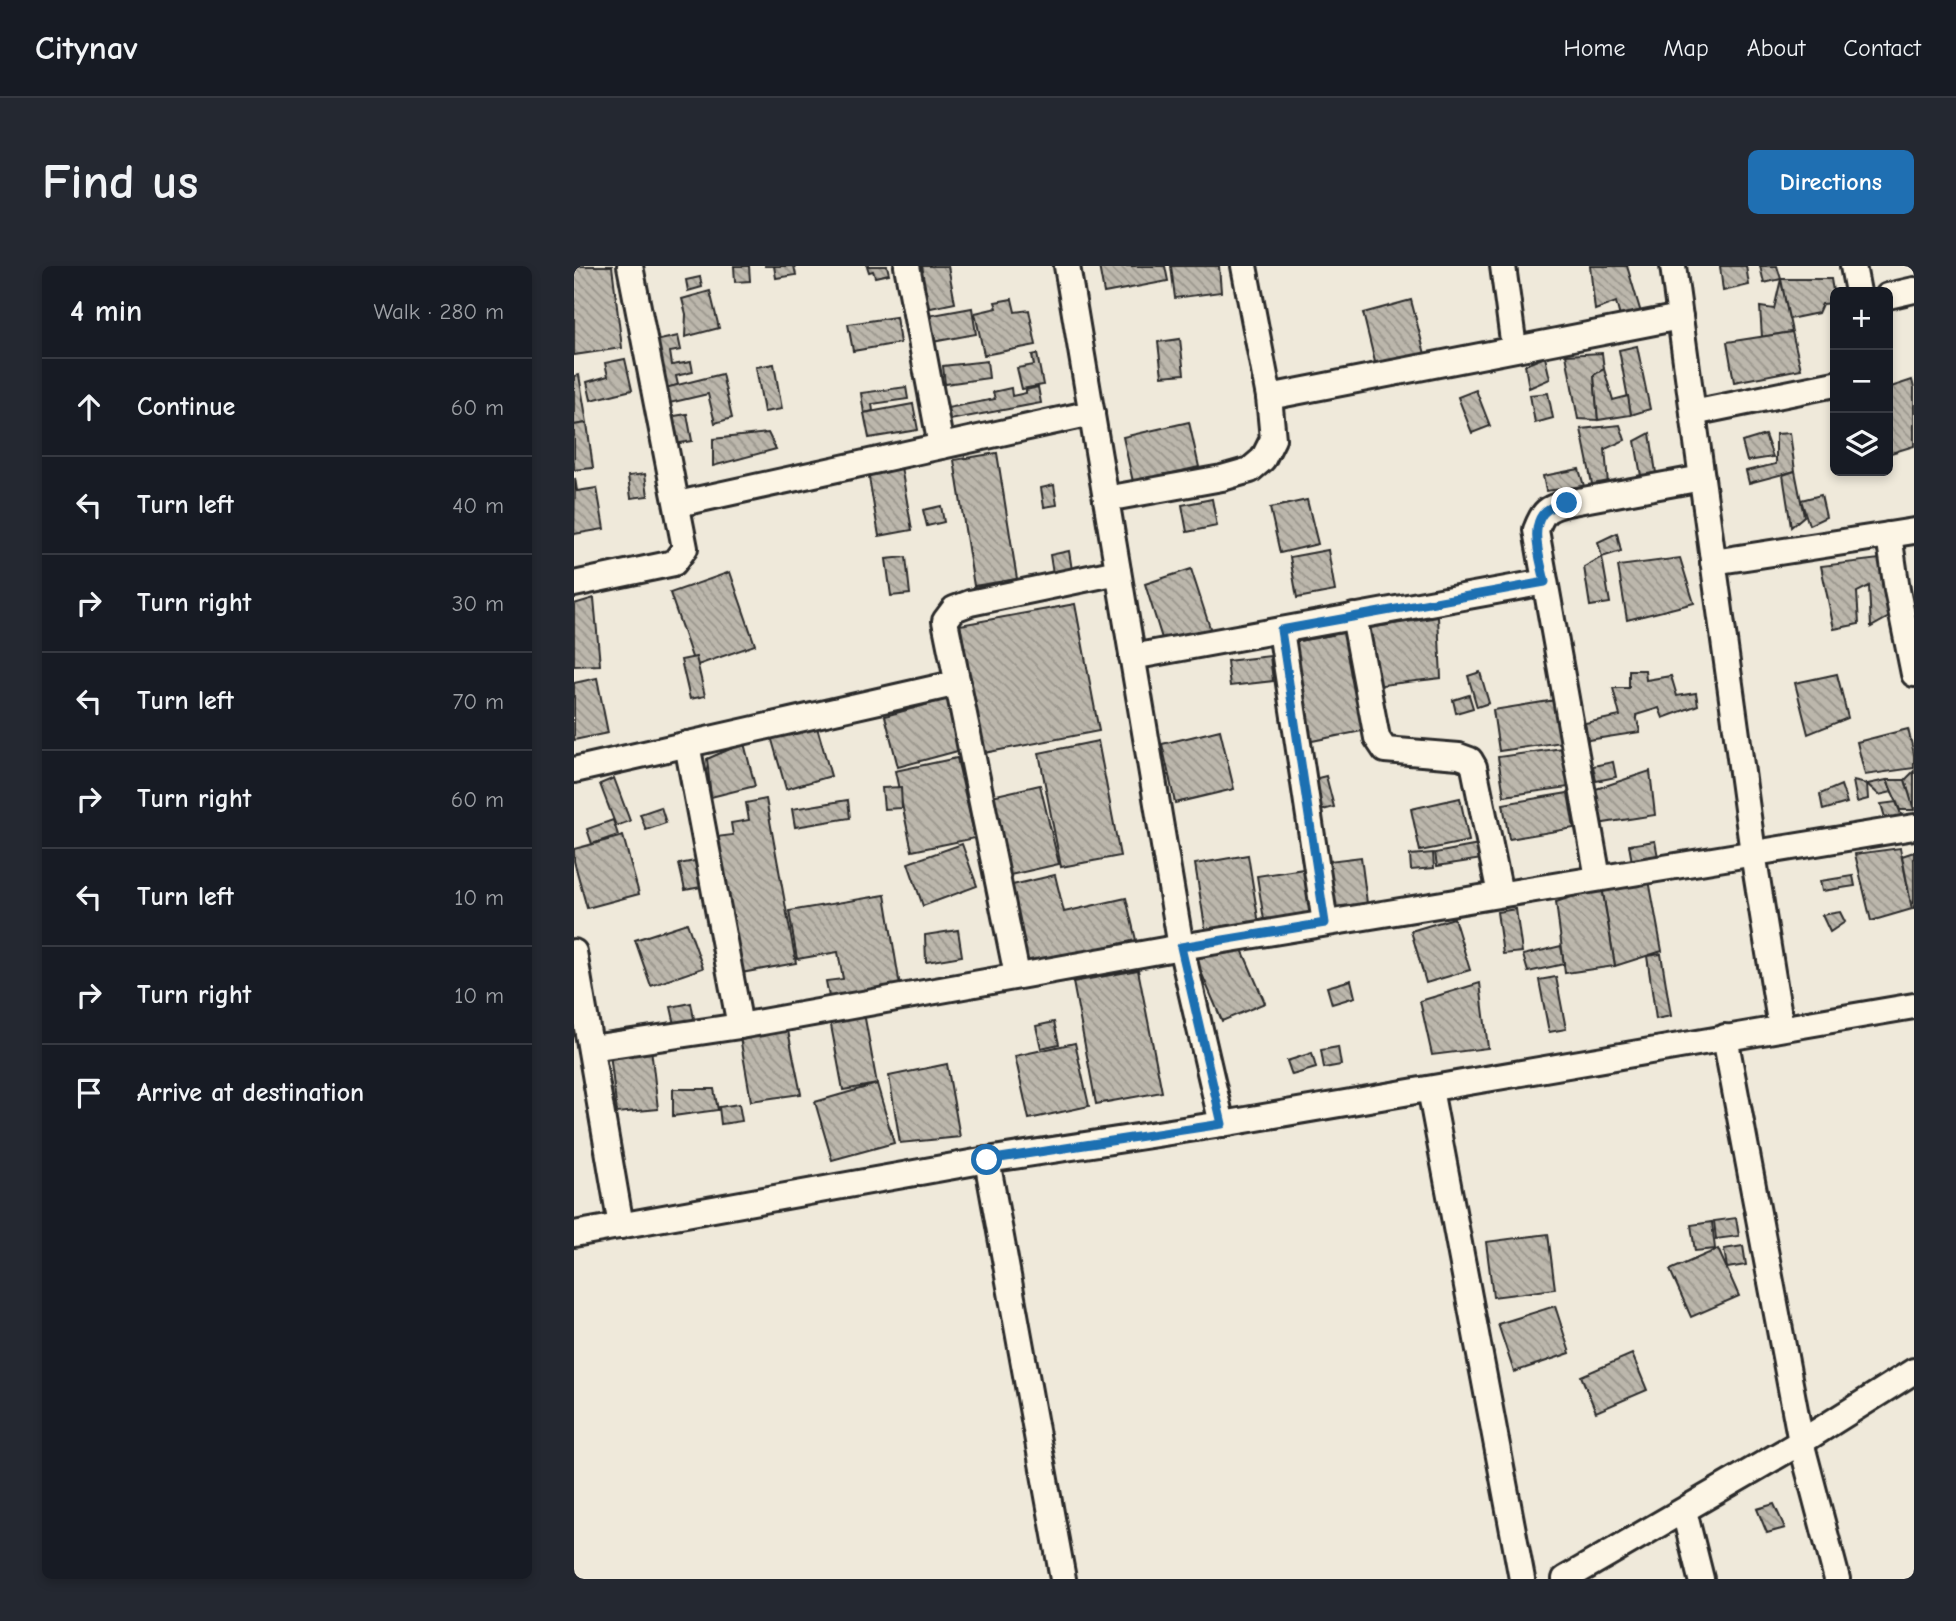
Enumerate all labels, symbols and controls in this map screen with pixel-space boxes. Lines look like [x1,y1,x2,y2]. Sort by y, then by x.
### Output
text: Citynav [35,29,138,67]
text: Home [1564,34,1625,62]
text: Map [1663,34,1709,62]
text: About [1747,34,1805,62]
text: Contact [1843,34,1921,62]
button: Directions [1748,150,1914,214]
text: Find us [42,154,198,210]
map controls [1830,287,1893,476]
button: + [1830,287,1893,350]
text: 4 min [70,294,142,329]
text: Walk · 280 m [374,298,504,325]
button: − [1830,350,1893,413]
icon: ahead [70,388,108,426]
text: Continue [137,392,235,422]
text: 60 m [451,394,504,421]
button: layers [1830,413,1893,476]
icon: left [70,486,108,524]
route end [1551,487,1582,518]
text: Turn left [137,490,234,520]
text: 40 m [452,492,504,519]
icon: right [70,584,108,622]
text: Turn right [137,588,251,618]
text: 30 m [452,590,504,617]
icon: left [70,682,108,720]
text: Turn left [137,686,234,716]
text: 70 m [452,688,504,715]
icon: right [70,780,108,818]
text: Turn right [137,784,251,814]
text: 60 m [451,786,504,813]
icon: left [70,878,108,916]
text: Turn left [137,882,234,912]
text: 10 m [454,884,504,911]
icon: right [70,976,108,1014]
text: Turn right [137,980,251,1010]
text: 10 m [454,982,504,1009]
icon: arrive [70,1074,108,1112]
text: Arrive at destination [137,1078,364,1108]
route start [971,1144,1002,1175]

